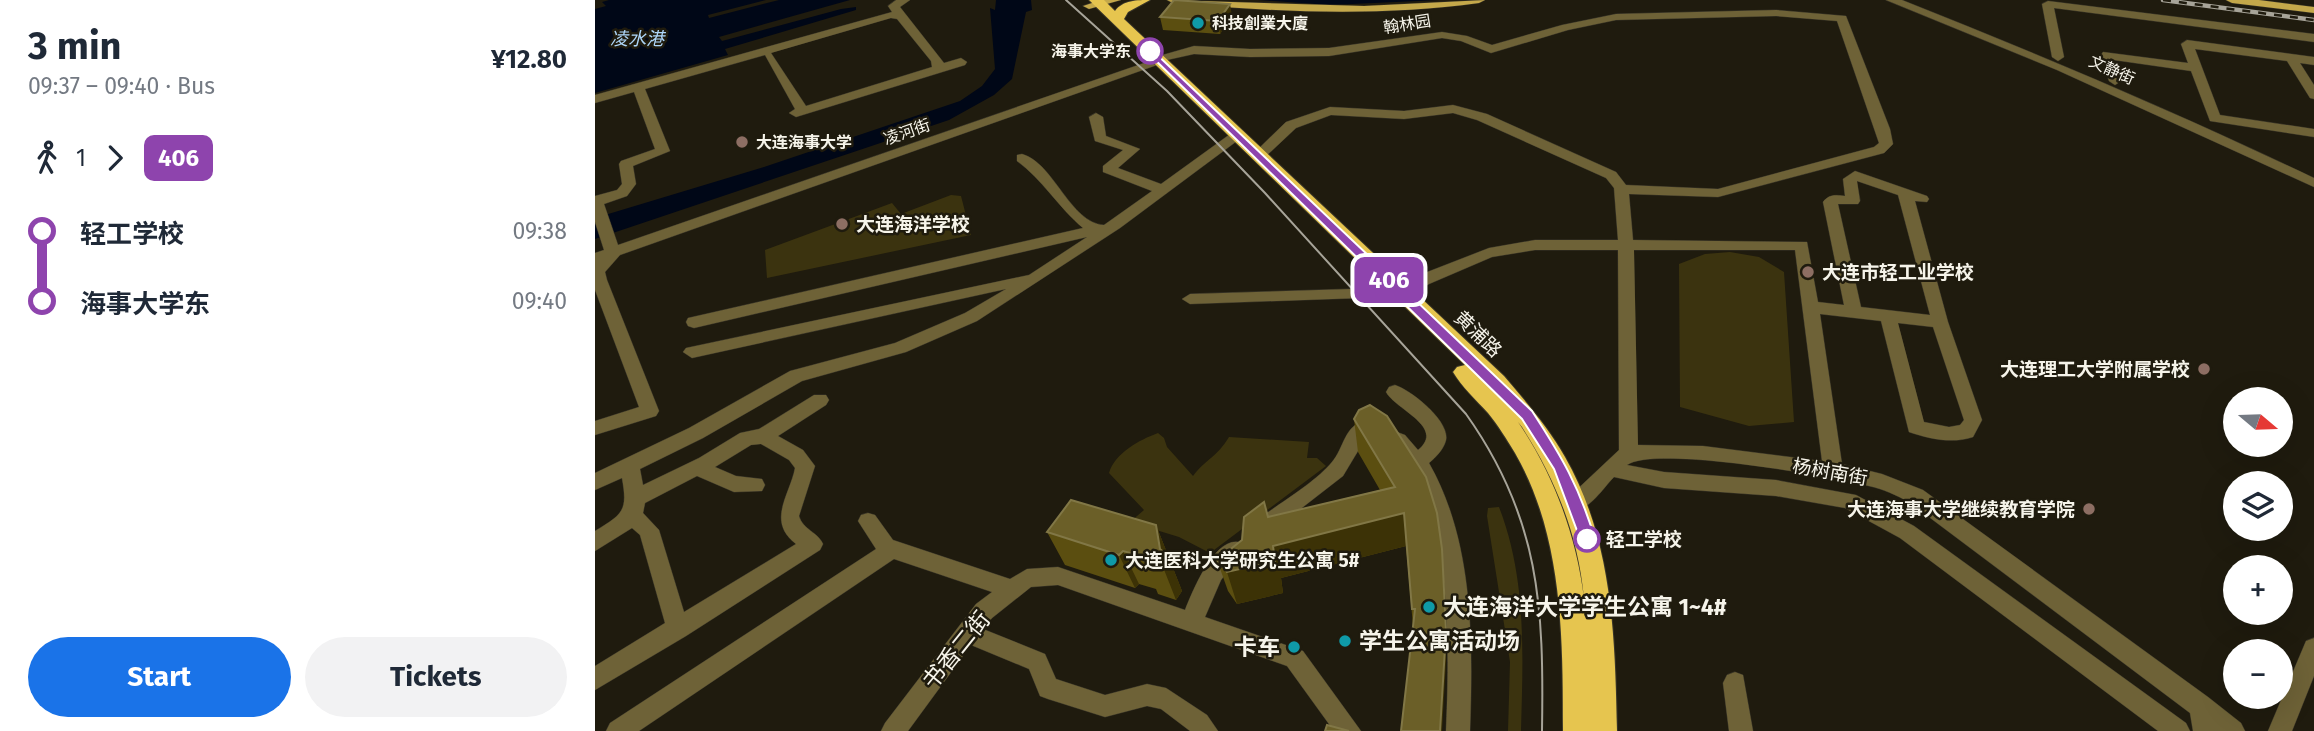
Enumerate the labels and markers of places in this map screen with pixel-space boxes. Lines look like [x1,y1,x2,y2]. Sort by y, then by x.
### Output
place label: 科技創業大廈 [1212,14,1308,33]
marker: 科技創業大廈 [1190,15,1206,31]
marker: 海事大学东 [1137,38,1163,64]
place label: 海事大学东 [1051,42,1131,61]
place label: 大连海事大学 [756,133,852,152]
marker: 大连海事大学 [734,134,750,150]
place label: 大连海洋学校 [856,213,970,236]
marker: 大连海洋学校 [834,216,850,232]
place label: 大连市轻工业学校 [1822,261,1974,284]
marker: 大连市轻工业学校 [1800,264,1816,280]
place label: 大连理工大学附属学校 [2000,358,2190,381]
marker: 大连理工大学附属学校 [2196,361,2212,377]
place label: 大连海事大学继续教育学院 [1847,498,2075,521]
marker: 大连海事大学继续教育学院 [2081,501,2097,517]
marker: 轻工学校 [1574,526,1600,552]
place label: 轻工学校 [1606,528,1682,551]
place label: 大连医科大学研究生公寓 5# [1125,549,1360,572]
marker: 大连医科大学研究生公寓 5# [1103,552,1119,568]
place label: 大连海洋大学学生公寓 1~4# [1443,593,1727,621]
marker: 大连海洋大学学生公寓 1~4# [1421,599,1437,615]
place label: 学生公寓活动场 [1359,627,1520,655]
place label: 卡车 [1234,633,1280,661]
marker: 学生公寓活动场 [1337,633,1353,649]
marker: 卡车 [1286,639,1302,655]

